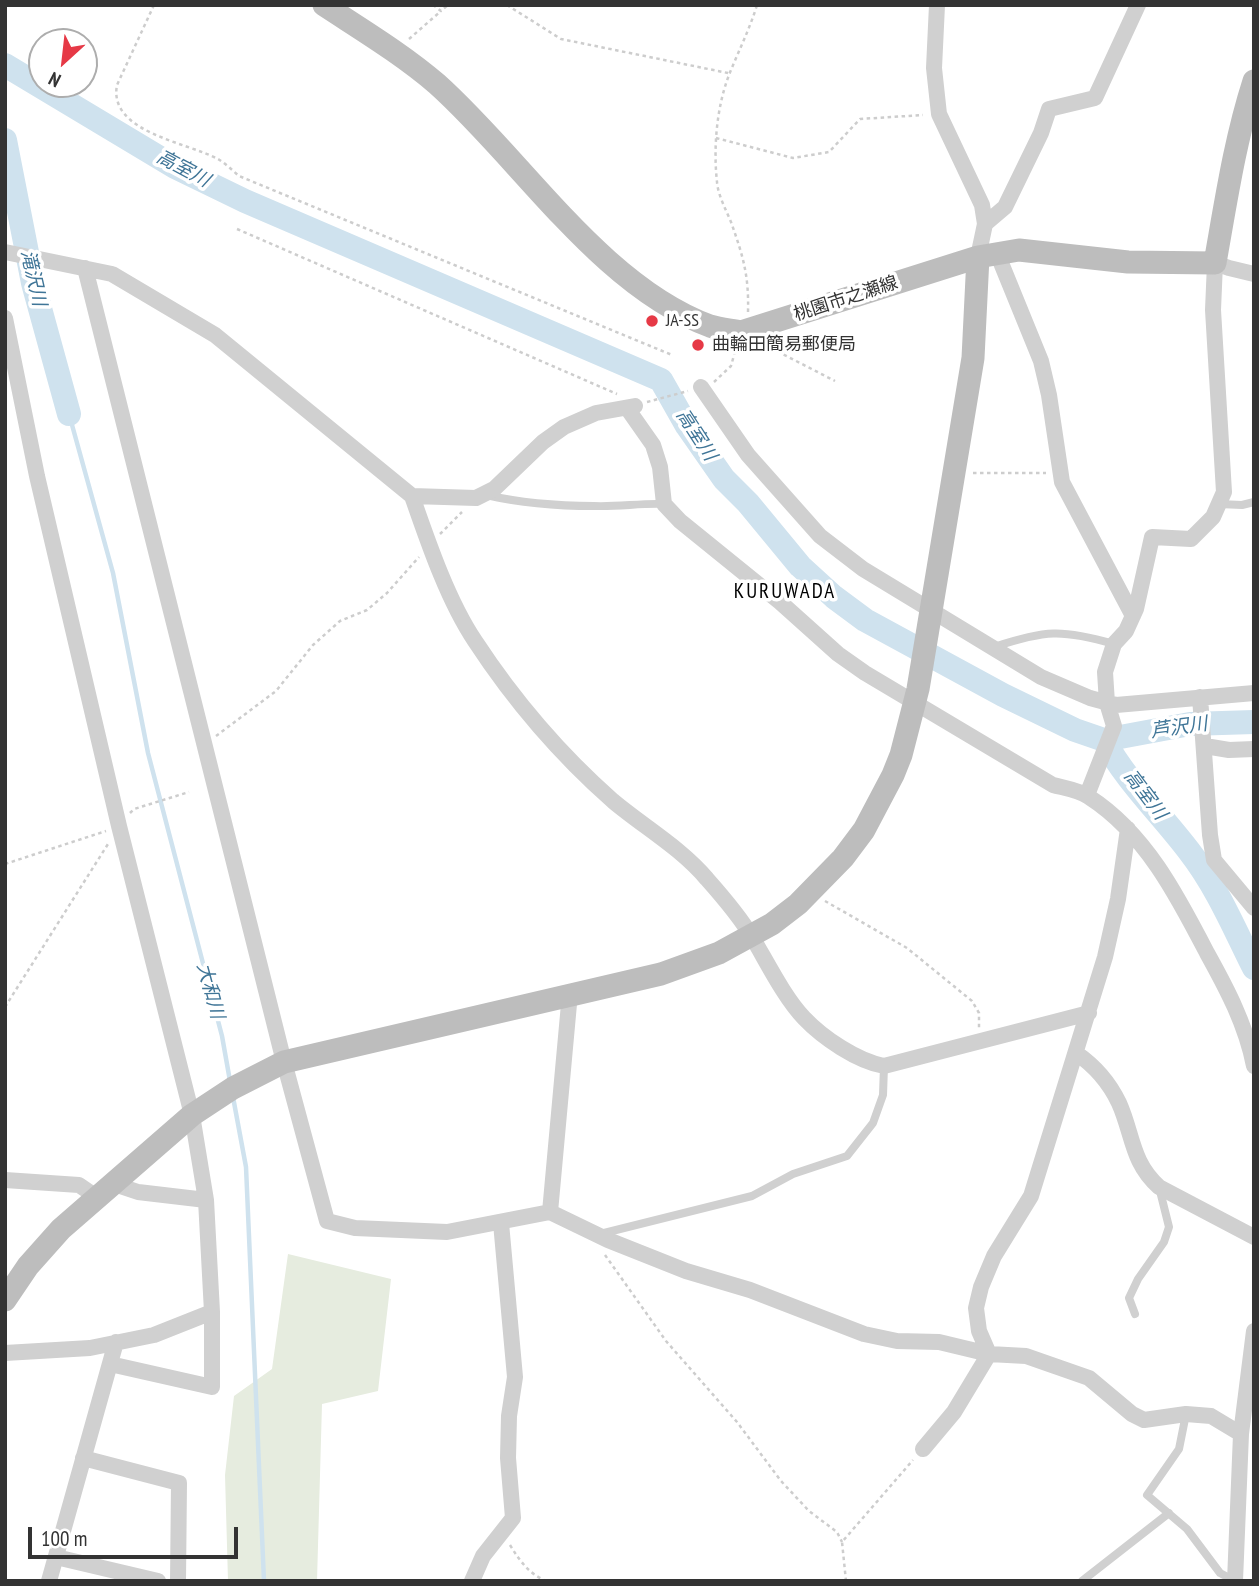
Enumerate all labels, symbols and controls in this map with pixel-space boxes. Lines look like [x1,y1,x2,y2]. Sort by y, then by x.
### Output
north arrow [28,28,98,98]
text: N [44,67,64,93]
water label: 高室川 [152,146,214,192]
water label: 滝沢川 [15,248,51,308]
street label: 桃園市之瀬線 [791,272,901,326]
place label: JA-SS [666,310,699,332]
marker: JA-SS [644,313,660,329]
place label: 曲輪田簡易郵便局 [712,334,856,356]
marker: 曲輪田簡易郵便局 [690,337,706,353]
water label: 高室川 [671,405,721,465]
district label: KURUWADA [735,579,835,605]
water label: 芦沢川 [1149,713,1209,743]
water label: 高室川 [1119,765,1171,825]
water label: 大和川 [192,961,228,1021]
scale bar [32,1512,242,1556]
text: 100 m [41,1525,87,1552]

